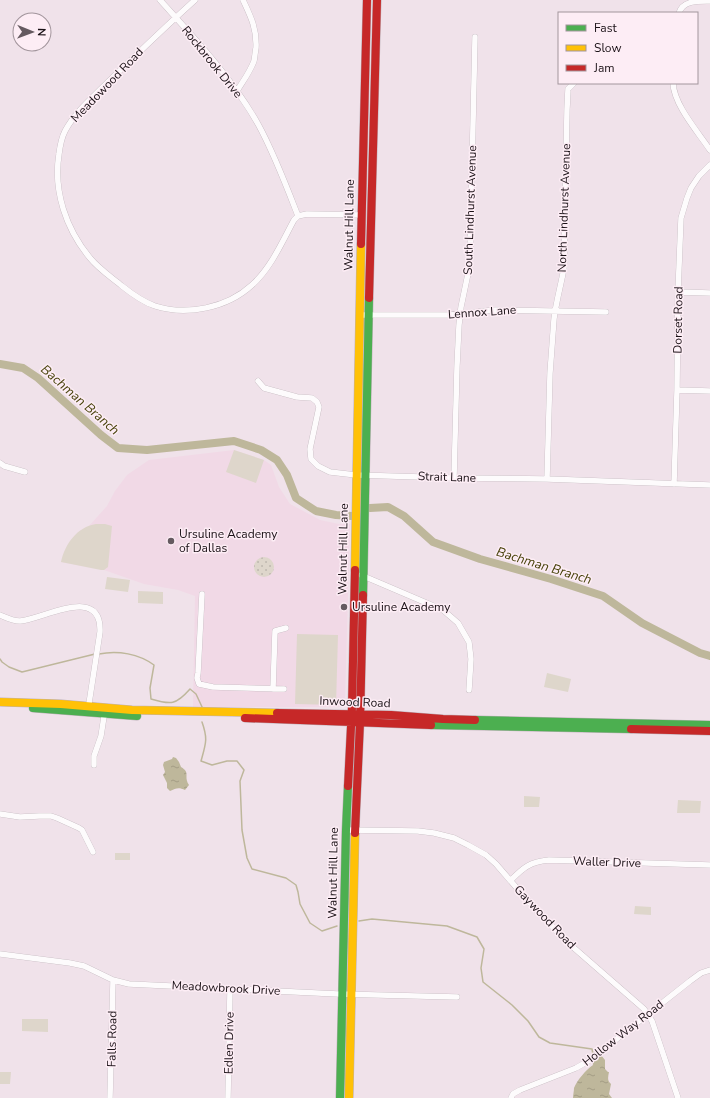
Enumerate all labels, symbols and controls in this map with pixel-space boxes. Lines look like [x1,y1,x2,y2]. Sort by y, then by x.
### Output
north arrow [12,12,52,52]
legend [558,12,698,84]
text: Fast [594,20,617,36]
street label: Rockbrook Drive [178,23,246,101]
text: N [34,28,49,36]
text: Slow [594,40,622,56]
street label: Meadowood Road [67,44,147,126]
text: Jam [593,60,615,76]
street label: North Lindhurst Avenue [554,143,574,273]
street label: South Lindhurst Avenue [460,145,480,275]
street label: Walnut Hill Lane [340,179,358,271]
street label: Dorset Road [669,286,687,354]
street label: Lennox Lane [447,302,517,322]
water label: Bachman Branch [37,361,123,439]
street label: Strait Lane [418,468,476,486]
street label: Walnut Hill Lane [334,503,352,595]
place label: Ursuline Academy of Dallas [179,526,278,556]
marker: Ursuline Academy of Dallas [166,536,176,546]
water label: Bachman Branch [494,543,594,589]
place label: Ursuline Academy [352,599,451,615]
marker: Ursuline Academy [339,602,349,612]
street label: Inwood Road [319,693,391,711]
street label: Walnut Hill Lane [324,827,342,919]
street label: Waller Drive [573,853,641,871]
street label: Gaywood Road [510,882,580,952]
street label: Meadowbrook Drive [171,977,281,999]
street label: Hollow Way Road [579,996,667,1070]
street label: Falls Road [104,1011,120,1067]
street label: Edlen Drive [220,1012,238,1074]

